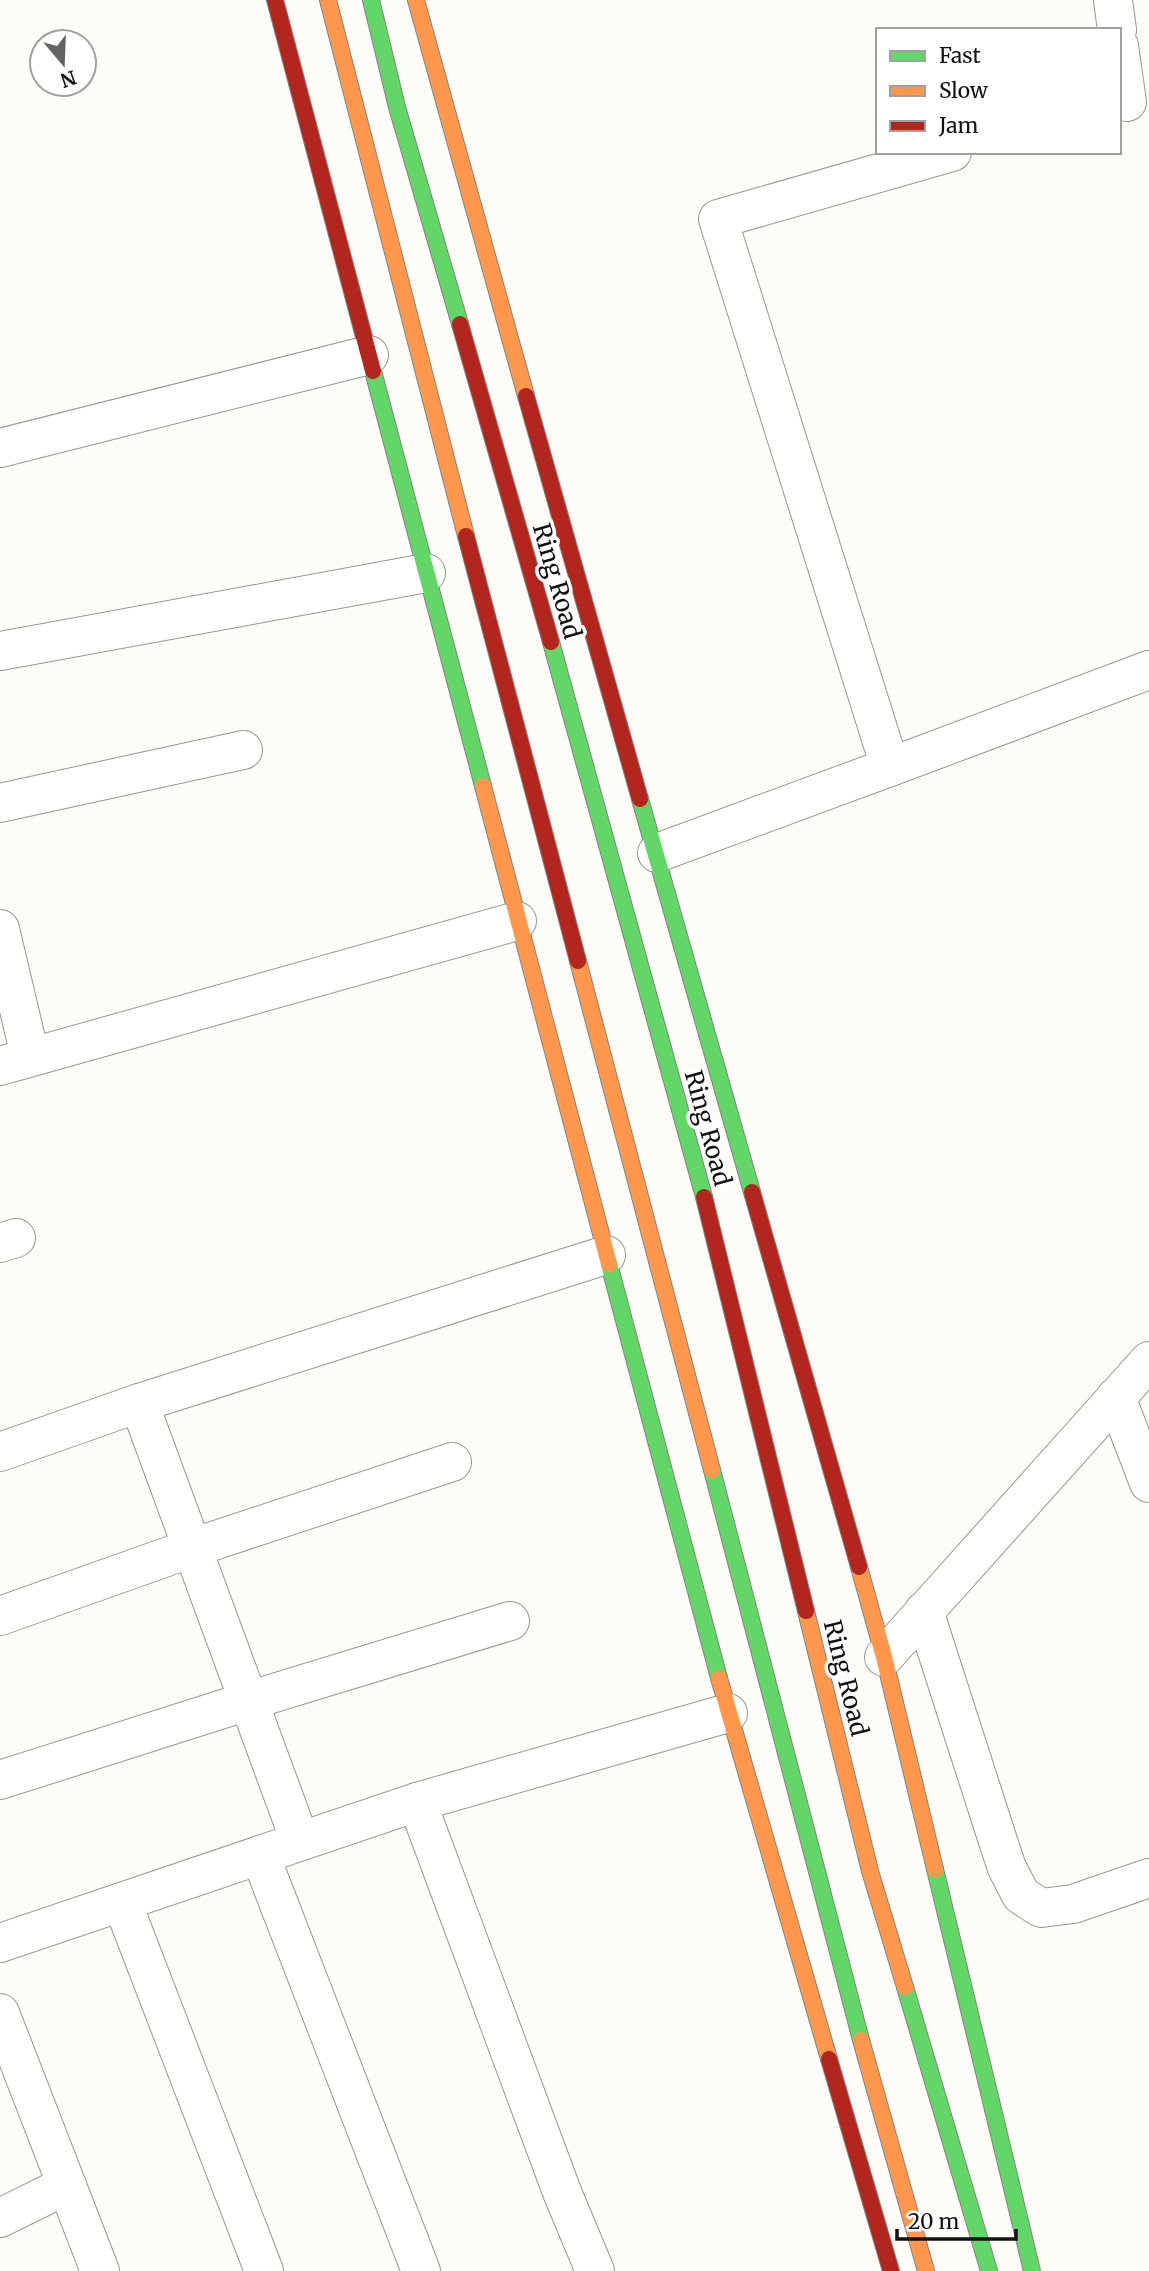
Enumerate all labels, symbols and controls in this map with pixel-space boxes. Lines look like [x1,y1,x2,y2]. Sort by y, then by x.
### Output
north arrow [28,28,98,98]
legend [876,28,1121,154]
text: Fast [939,42,981,69]
text: N [58,65,80,93]
text: Slow [939,77,988,104]
text: Jam [938,112,978,139]
street label: Ring Road [526,520,588,642]
street label: Ring Road [678,1067,738,1189]
street label: Ring Road [817,1617,875,1739]
scale bar [897,2198,1016,2242]
text: 20 m [908,2208,960,2235]

